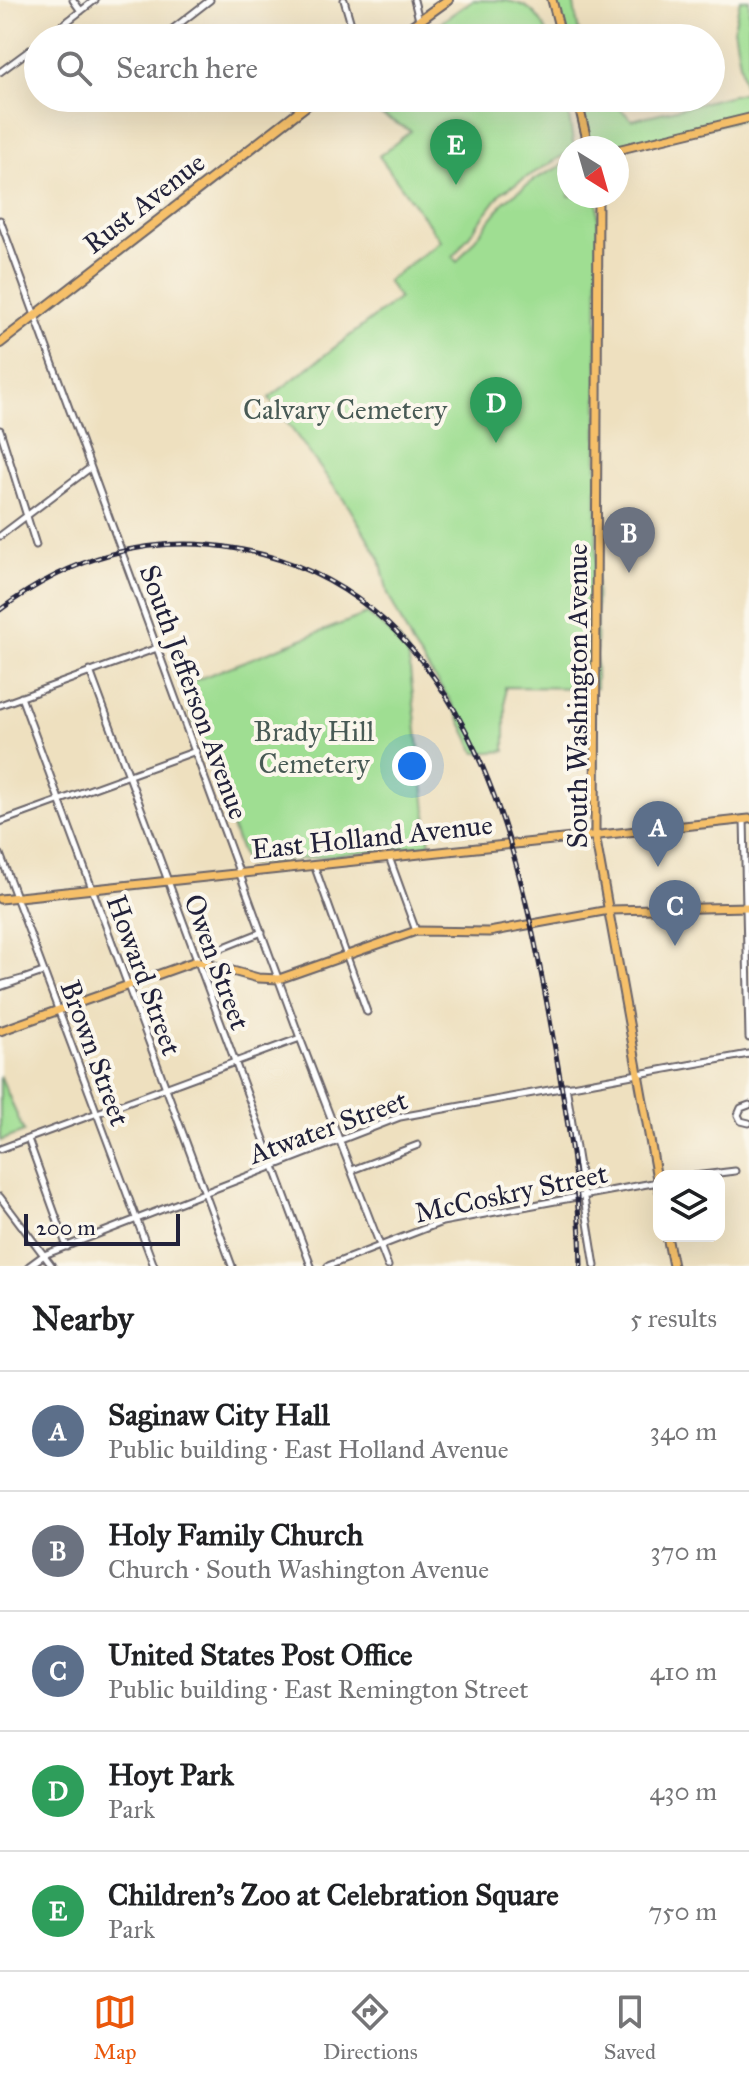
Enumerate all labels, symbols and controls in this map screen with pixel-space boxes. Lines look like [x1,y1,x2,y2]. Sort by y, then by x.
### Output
search box [24,24,725,112]
icon: search [52,46,96,90]
text: Search here [116,50,258,86]
pin: E [430,119,482,185]
north arrow [557,136,629,208]
street label: Rust Avenue [76,145,212,261]
pin: D [470,377,522,443]
park label: Calvary Cemetery [243,392,448,427]
pin: B [603,507,655,573]
street label: South Washington Avenue [560,543,595,849]
street label: South Jefferson Avenue [132,560,256,824]
park label: Brady Hill Cemetery [254,714,375,781]
your location [392,746,432,786]
pin: A [632,801,684,867]
street label: East Holland Avenue [250,807,494,867]
pin: C [649,880,701,946]
street label: Owen Street [176,889,258,1035]
street label: Howard Street [99,890,189,1060]
street label: Brown Street [53,976,137,1131]
street label: Atwater Street [243,1082,412,1172]
street label: McCoskry Street [411,1155,611,1231]
map controls [653,1170,725,1242]
button: layers [653,1170,725,1242]
scale bar [24,1210,180,1246]
text: 200 m [36,1214,96,1241]
text: Nearby [32,1298,134,1339]
text: 5 results [630,1302,717,1334]
text: Saginaw City Hall [108,1397,330,1433]
text: A [49,1415,67,1447]
text: 340 m [650,1415,717,1447]
text: Public building · East Holland Avenue [108,1433,509,1465]
text: Holy Family Church [108,1517,364,1553]
text: B [49,1535,67,1567]
text: 370 m [650,1535,717,1567]
text: Church · South Washington Avenue [108,1553,489,1585]
text: United States Post Office [108,1637,413,1673]
text: C [49,1655,67,1687]
text: 410 m [650,1655,717,1687]
text: Public building · East Remington Street [108,1673,528,1705]
text: Hoyt Park [108,1757,234,1793]
text: D [48,1775,68,1807]
text: 430 m [650,1775,717,1807]
text: Park [108,1793,155,1825]
text: Children's Zoo at Celebration Square [108,1877,559,1913]
text: E [49,1895,67,1927]
text: 750 m [648,1895,717,1927]
text: Park [108,1913,155,1945]
tab: Map [93,1990,137,2065]
tab: Directions [323,1990,418,2065]
tab: Saved [604,1990,656,2065]

